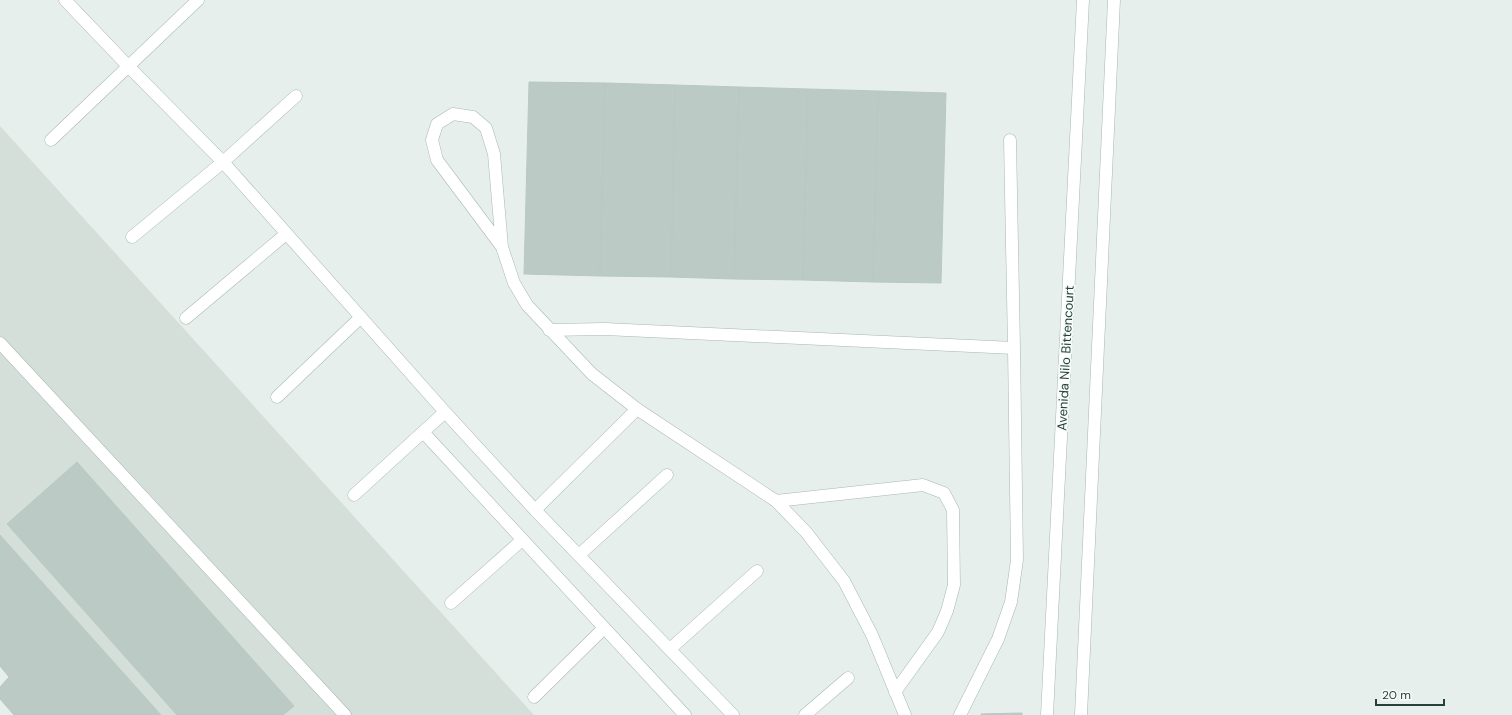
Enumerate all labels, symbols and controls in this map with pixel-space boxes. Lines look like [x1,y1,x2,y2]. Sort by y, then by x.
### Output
street label: Avenida Nilo Bittencourt [1053,285,1078,431]
scale bar [1376,681,1444,707]
text: 20 m [1382,687,1411,703]

